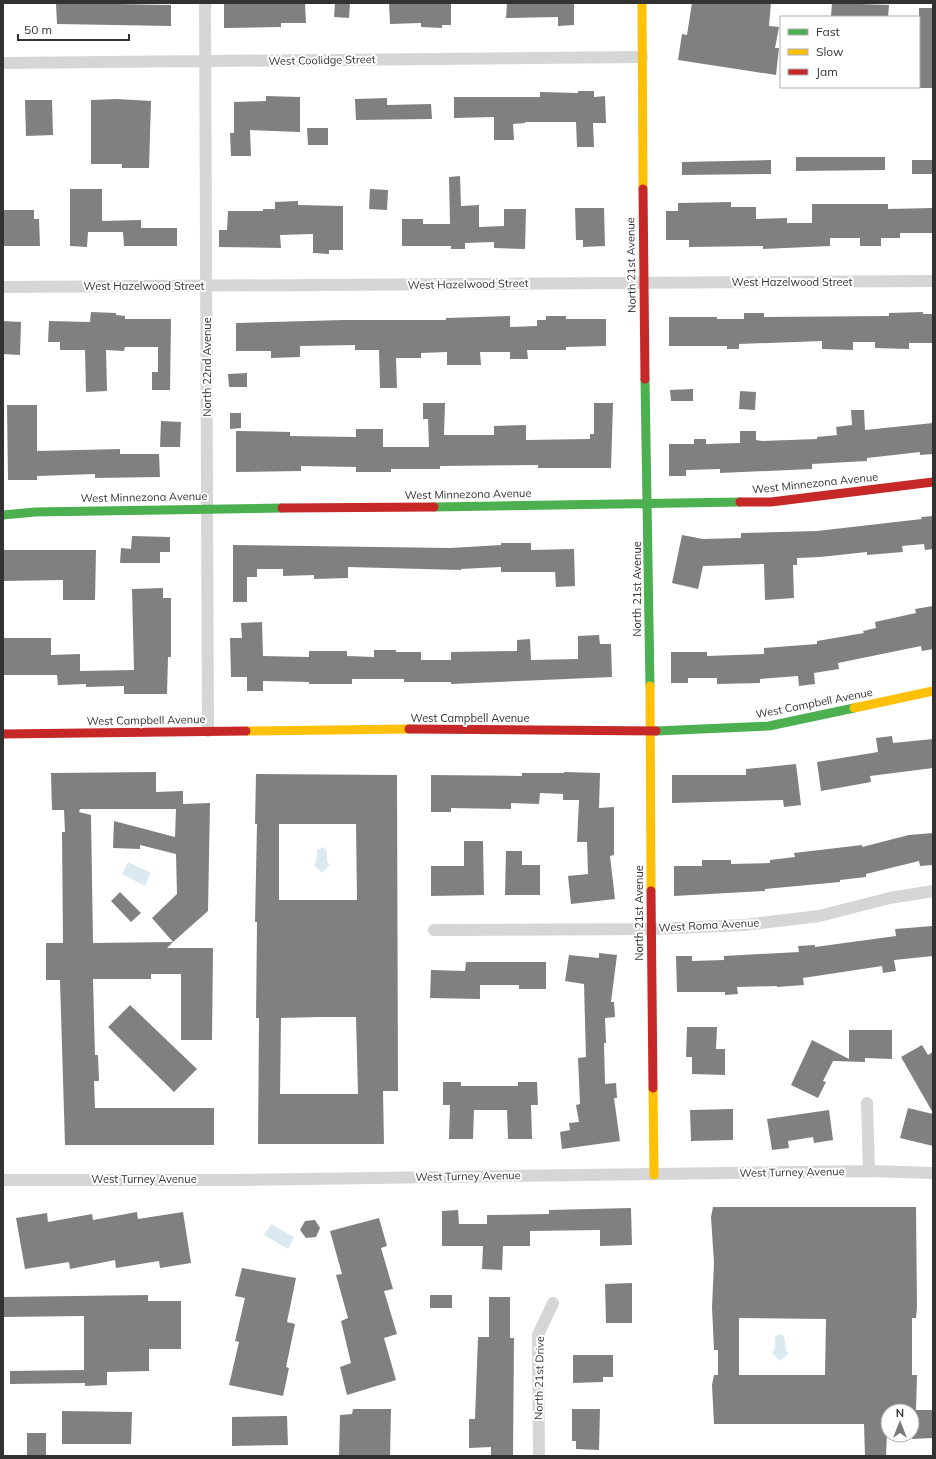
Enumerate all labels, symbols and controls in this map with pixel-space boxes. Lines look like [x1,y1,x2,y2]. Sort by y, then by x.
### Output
scale bar [18,16,129,42]
legend [780,16,920,88]
text: 50 m [24,22,52,37]
text: Fast [816,24,840,39]
text: Slow [816,44,844,59]
street label: West Coolidge Street [268,52,376,68]
text: Jam [816,64,838,79]
street label: North 21st Avenue [623,217,639,313]
street label: West Hazelwood Street [732,275,853,289]
street label: West Hazelwood Street [407,276,529,292]
street label: West Hazelwood Street [84,279,205,293]
street label: North 22nd Avenue [200,317,214,417]
street label: West Minnezona Avenue [751,469,879,497]
street label: West Minnezona Avenue [405,486,531,502]
street label: West Minnezona Avenue [81,489,207,505]
street label: North 21st Avenue [630,541,644,637]
street label: West Campbell Avenue [754,685,874,721]
street label: West Campbell Avenue [411,711,529,725]
street label: West Campbell Avenue [86,712,206,728]
street label: North 21st Avenue [632,865,646,961]
street label: West Roma Avenue [658,915,760,935]
street label: West Turney Avenue [739,1164,845,1180]
street label: West Turney Avenue [415,1168,521,1184]
street label: West Turney Avenue [91,1172,197,1186]
street label: North 21st Drive [531,1336,547,1420]
north arrow [880,1403,920,1443]
text: N [896,1406,904,1420]

